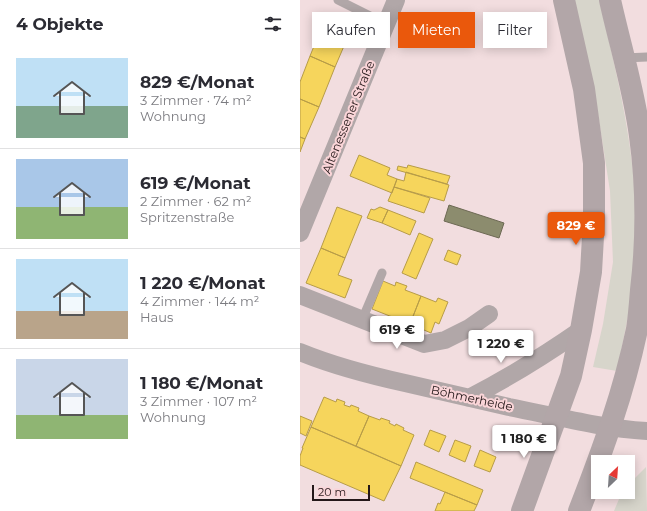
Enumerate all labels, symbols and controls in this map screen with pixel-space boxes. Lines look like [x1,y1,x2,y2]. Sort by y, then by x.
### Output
chip: Kaufen [312,12,390,48]
chip: Mieten [398,12,475,48]
chip: Filter [483,12,547,48]
icon: filters [262,13,284,35]
text: 4 Objekte [16,14,103,34]
street label: Altenessener Straße [319,58,377,176]
text: 829 €/Monat [140,72,254,92]
icon: home [48,74,96,122]
text: 3 Zimmer · 74 m² [140,92,252,108]
text: Wohnung [140,108,206,124]
text: 619 €/Monat [140,173,251,193]
icon: home [48,175,96,223]
text: 2 Zimmer · 62 m² [140,193,252,209]
text: Spritzenstraße [140,209,234,225]
pin: 829 € [548,212,604,246]
text: 829 € [557,217,595,233]
text: 1 220 €/Monat [140,273,265,293]
icon: home [48,275,96,323]
text: 4 Zimmer · 144 m² [140,293,259,309]
text: Haus [140,309,173,325]
pin: 619 € [369,316,425,350]
text: 619 € [379,321,415,337]
pin: 1 220 € [464,330,538,364]
text: 1 220 € [477,335,525,351]
text: 1 180 €/Monat [140,373,263,393]
icon: home [48,375,96,423]
street label: Böhmerheide [430,382,514,414]
text: 3 Zimmer · 107 m² [140,393,257,409]
text: Wohnung [140,409,206,425]
pin: 1 180 € [487,425,561,459]
text: 1 180 € [501,430,547,446]
north arrow [591,455,635,499]
map controls [591,455,635,499]
scale bar [312,483,370,502]
text: 20 m [318,485,346,499]

